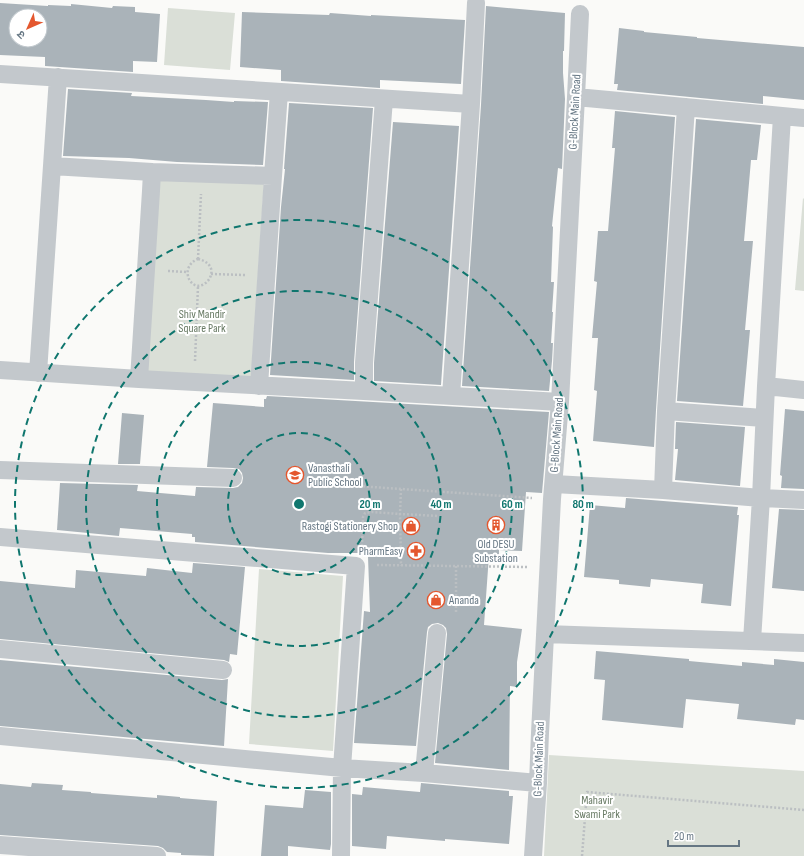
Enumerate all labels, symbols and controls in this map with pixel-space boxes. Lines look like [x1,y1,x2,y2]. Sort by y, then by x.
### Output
north arrow [8,8,48,48]
text: उ [14,27,28,42]
street label: G-Block Main Road [566,74,584,150]
park label: Shiv Mandir Square Park [178,307,226,336]
street label: G-Block Main Road [547,397,567,473]
place label: Vanasthali Public School [308,461,362,490]
school or university icon: Vanasthali Public School [285,465,305,485]
centre of rings [292,497,306,511]
text: 20 m [360,497,380,512]
text: 40 m [430,497,452,512]
text: 60 m [501,497,523,512]
text: 80 m [572,497,594,512]
building icon: Old DESU Substation [486,515,506,535]
shop icon: Rastogi Stationery Shop [401,516,421,536]
place label: Rastogi Stationery Shop [302,519,398,534]
place label: Old DESU Substation [474,537,518,566]
pharmacy icon: PharmEasy [406,541,426,561]
place label: PharmEasy [359,544,403,559]
shop icon: Ananda [426,590,446,610]
place label: Ananda [448,593,479,608]
street label: G-Block Main Road [530,721,548,797]
park label: Mahavir Swami Park [574,793,620,822]
scale bar [668,822,739,848]
text: 20 m [674,829,694,844]

